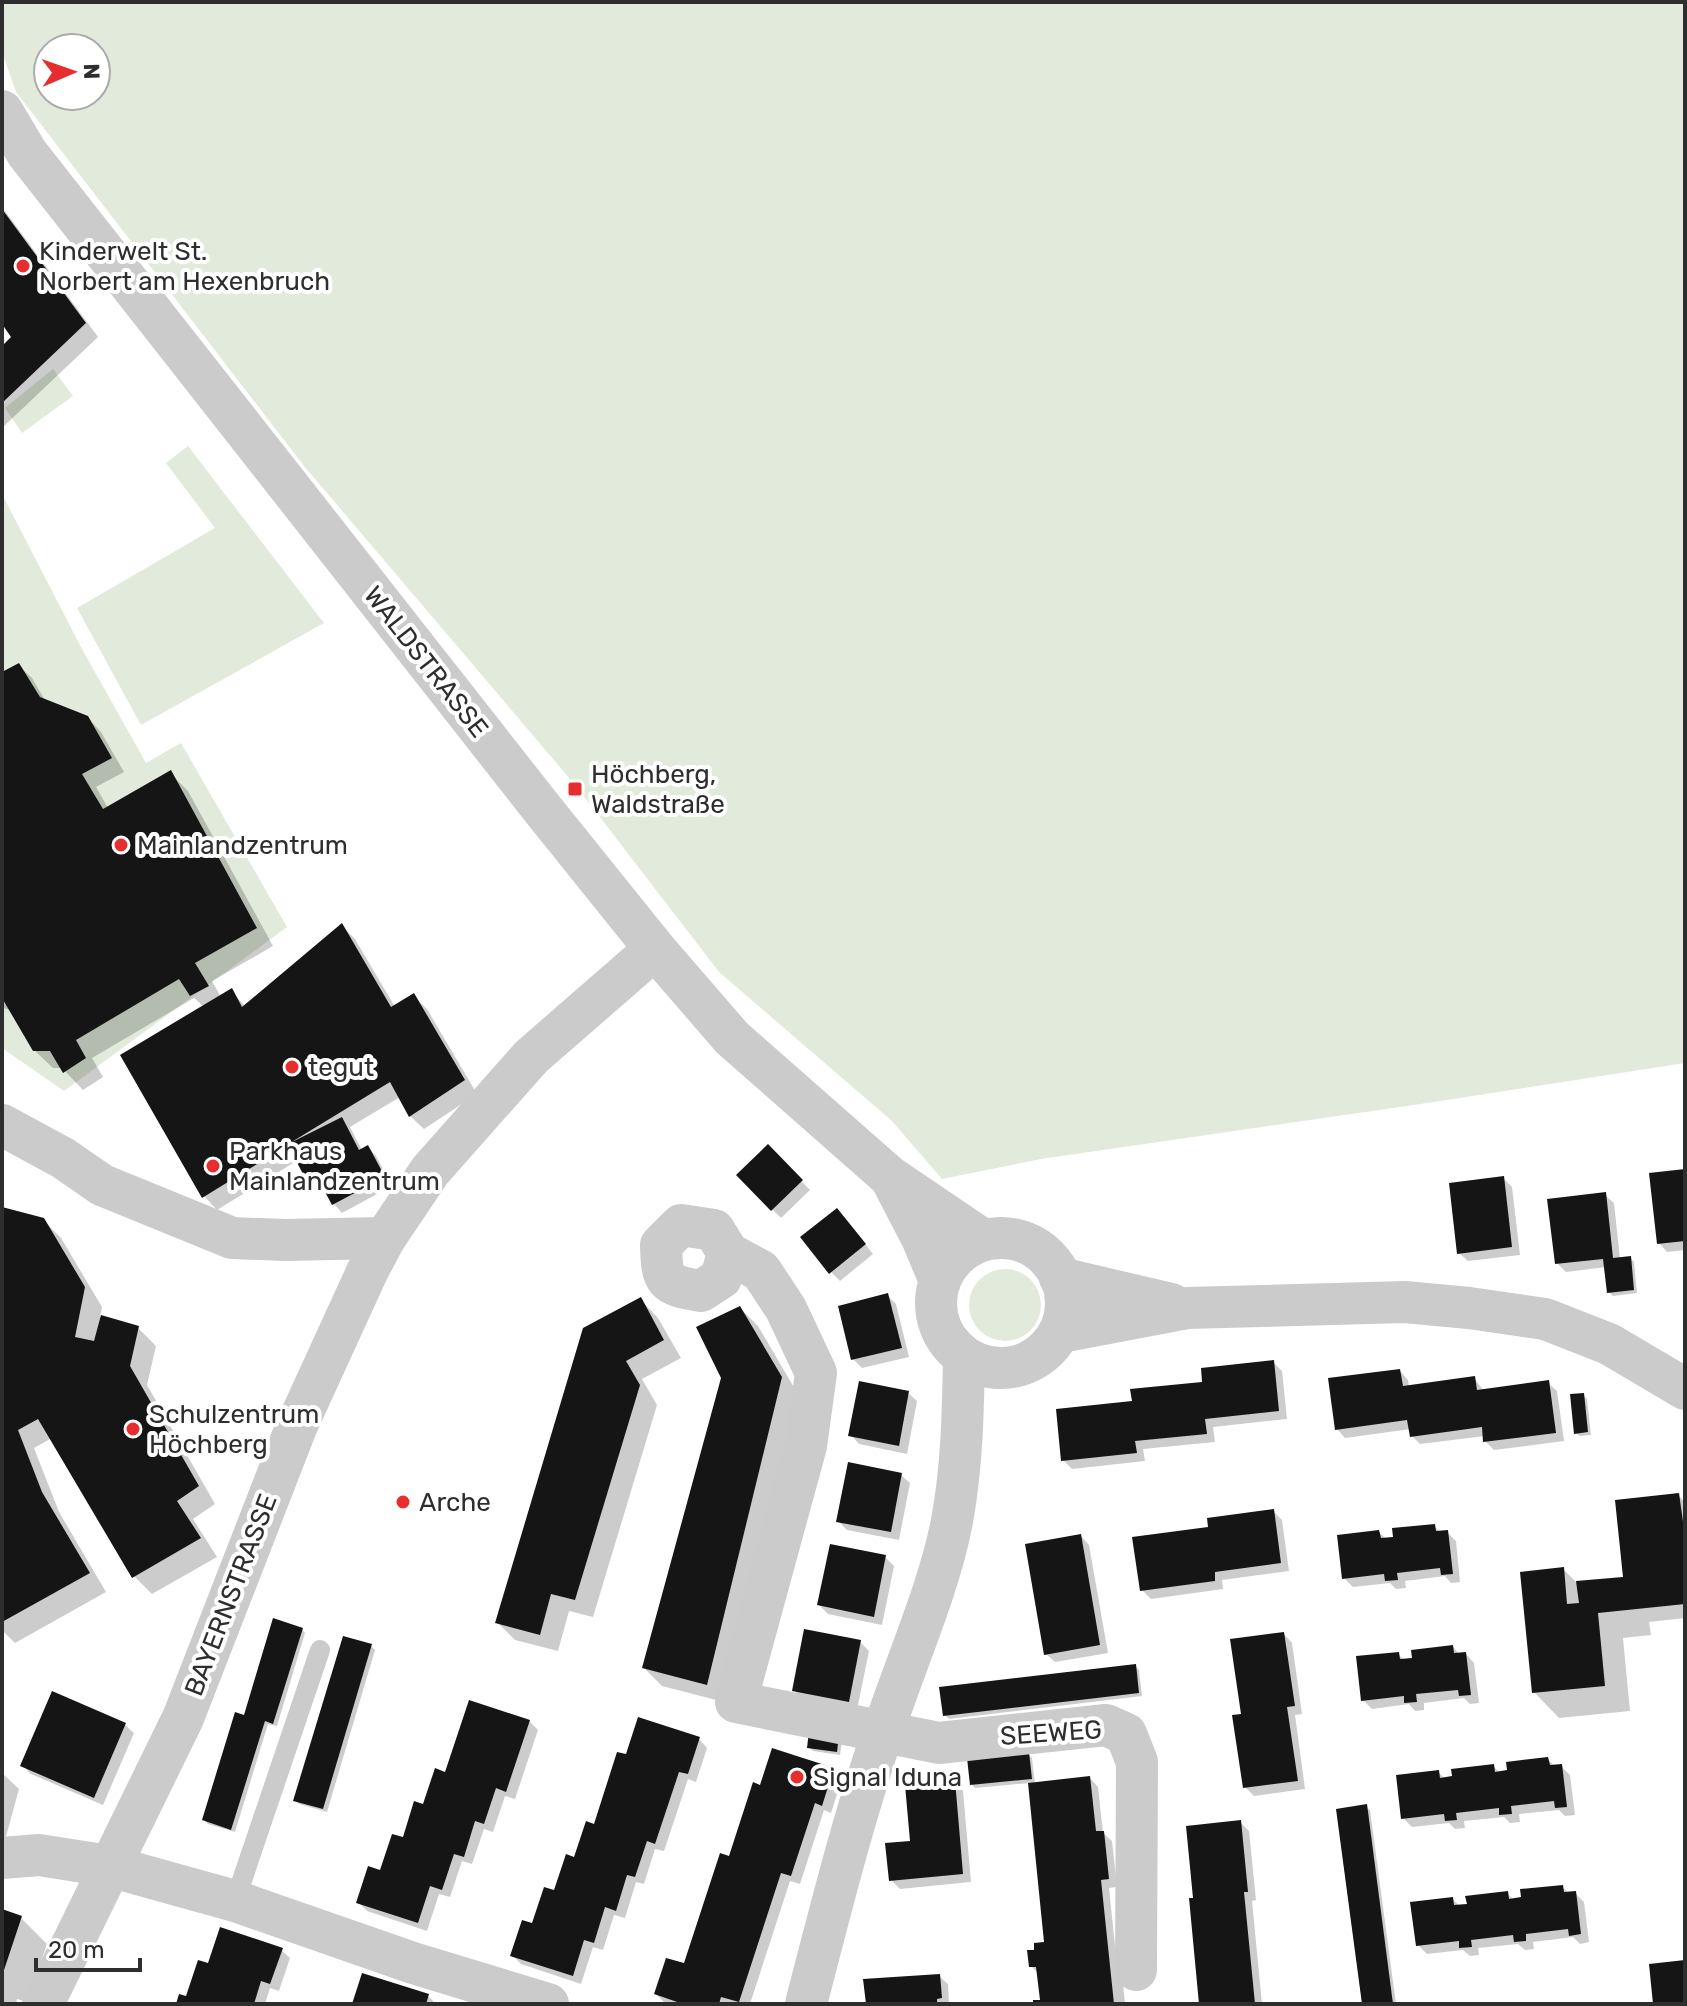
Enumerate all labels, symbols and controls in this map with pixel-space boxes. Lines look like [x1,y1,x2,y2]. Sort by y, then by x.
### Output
north arrow [32,32,112,112]
text: N [78,63,105,80]
place label: Kinderwelt St. Norbert am Hexenbruch [39,236,330,297]
marker: Kinderwelt St. Norbert am Hexenbruch [14,257,32,275]
street label: WALDSTRASSE [357,580,495,744]
place label: Höchberg, Waldstraße [591,759,725,820]
marker: Höchberg, Waldstraße [566,780,584,798]
place label: Mainlandzentrum [137,830,348,861]
marker: Mainlandzentrum [112,836,130,854]
place label: tegut [308,1052,374,1083]
marker: tegut [283,1058,301,1076]
place label: Parkhaus Mainlandzentrum [229,1136,440,1197]
marker: Parkhaus Mainlandzentrum [204,1157,222,1175]
place label: Schulzentrum Höchberg [149,1399,319,1460]
marker: Schulzentrum Höchberg [124,1420,142,1438]
place label: Arche [419,1487,491,1518]
street label: BAYERNSTRASSE [178,1490,284,1700]
marker: Arche [394,1493,412,1511]
street label: SEEWEG [999,1714,1103,1752]
place label: Signal Iduna [813,1762,962,1793]
marker: Signal Iduna [788,1768,806,1786]
scale bar [36,1922,140,1972]
text: 20 m [48,1936,105,1964]

